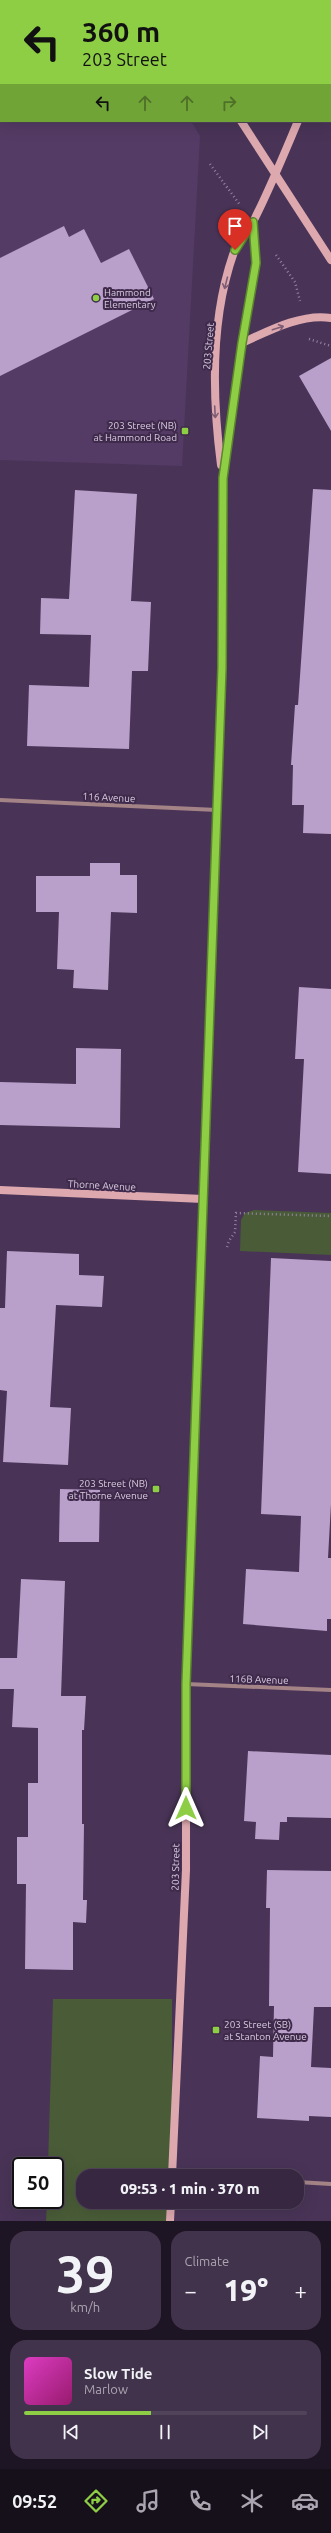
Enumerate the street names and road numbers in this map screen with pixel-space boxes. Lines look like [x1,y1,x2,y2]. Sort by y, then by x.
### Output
street label: 203 Street [201,322,216,370]
street label: 116 Avenue [82,791,136,804]
street label: Thorne Avenue [68,1178,136,1193]
street label: 116B Avenue [229,1673,289,1686]
street label: 203 Street [170,1843,181,1891]

